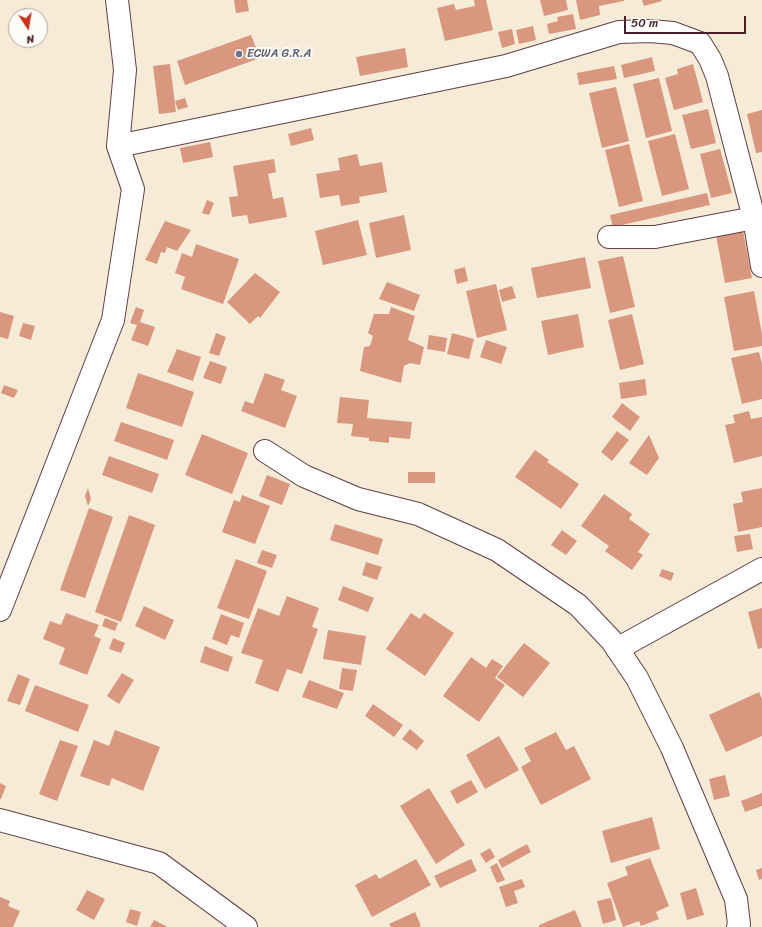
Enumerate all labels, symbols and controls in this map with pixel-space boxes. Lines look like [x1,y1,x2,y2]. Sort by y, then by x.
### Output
north arrow [8,8,48,48]
scale bar [626,8,748,34]
text: 50 m [631,12,658,34]
text: N [25,29,36,49]
place label: ECWA G.R.A [247,47,311,61]
marker: ECWA G.R.A [234,49,244,59]

